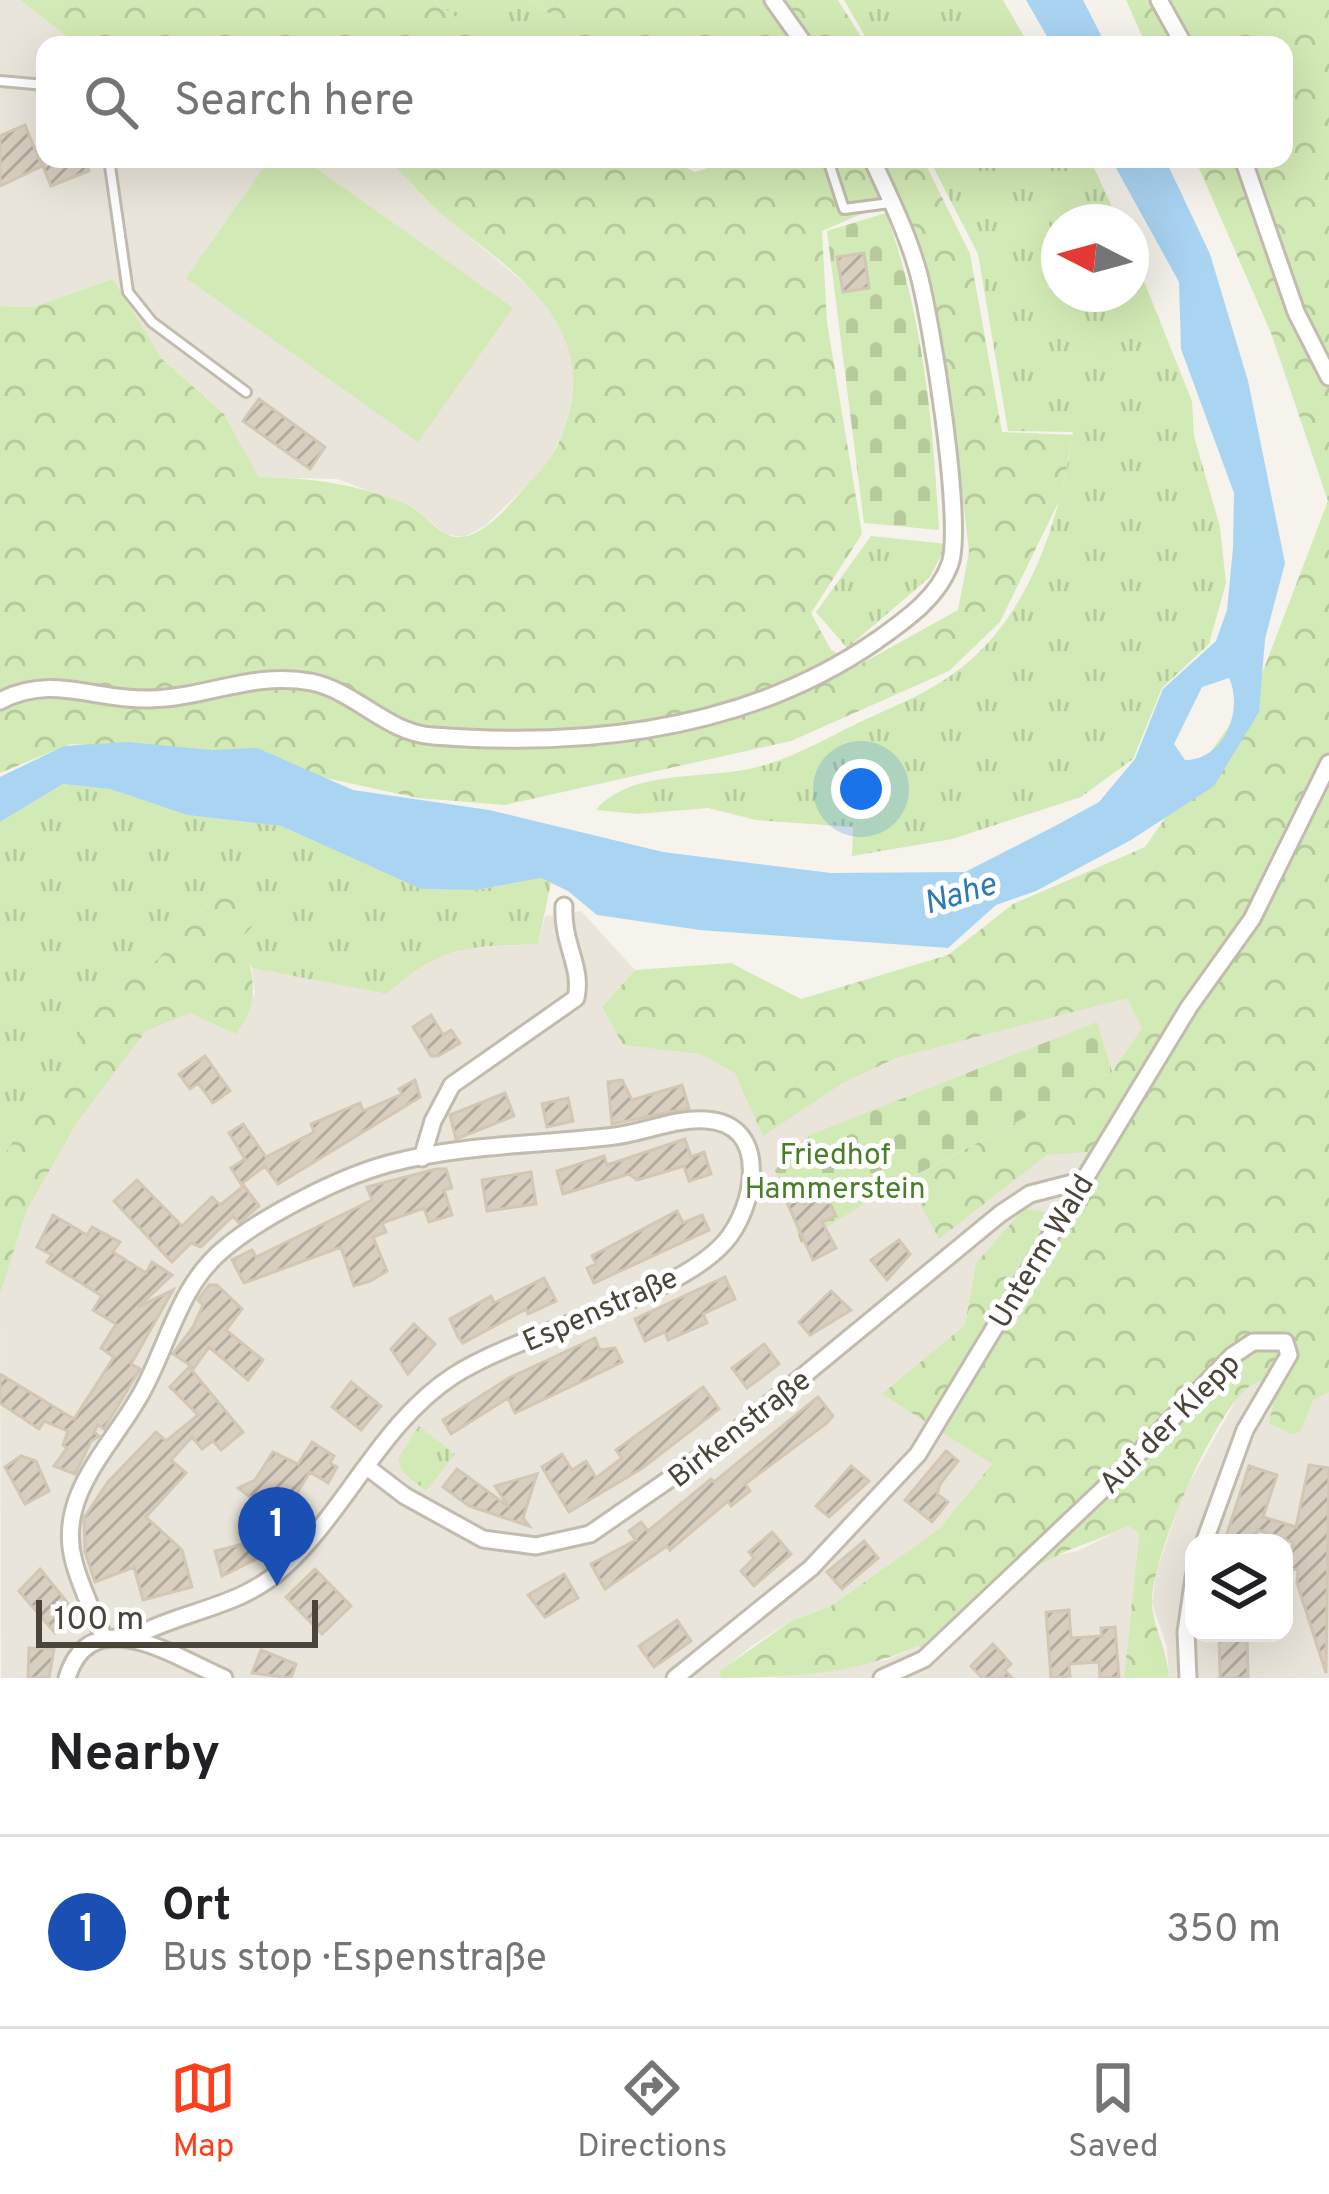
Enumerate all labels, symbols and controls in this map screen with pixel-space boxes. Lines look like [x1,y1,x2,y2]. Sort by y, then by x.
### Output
search box [36,36,1293,168]
icon: search [78,69,144,135]
text: Search here [174,74,414,131]
north arrow [1041,204,1149,312]
your location [831,759,891,819]
water label: Nahe [919,865,1002,927]
park label: Friedhof Hammerstein [744,1138,926,1209]
street label: Unterm Wald [983,1169,1104,1336]
street label: Espenstraße [518,1261,684,1362]
street label: Auf der Klepp [1093,1347,1249,1503]
street label: Birkenstraße [662,1363,819,1497]
pin: 1 [238,1487,316,1586]
map controls [1185,1534,1293,1642]
button: layers [1185,1534,1293,1642]
scale bar [36,1594,318,1647]
text: 100 m [54,1600,144,1642]
text: Nearby [48,1724,220,1789]
text: Ort [162,1879,231,1936]
text: 1 [79,1907,95,1956]
text: 350 m [1166,1907,1281,1956]
text: Bus stop · Espenstraße [162,1936,547,1985]
tab: Map [170,2055,236,2169]
tab: Directions [577,2055,727,2169]
tab: Saved [1068,2055,1159,2169]

